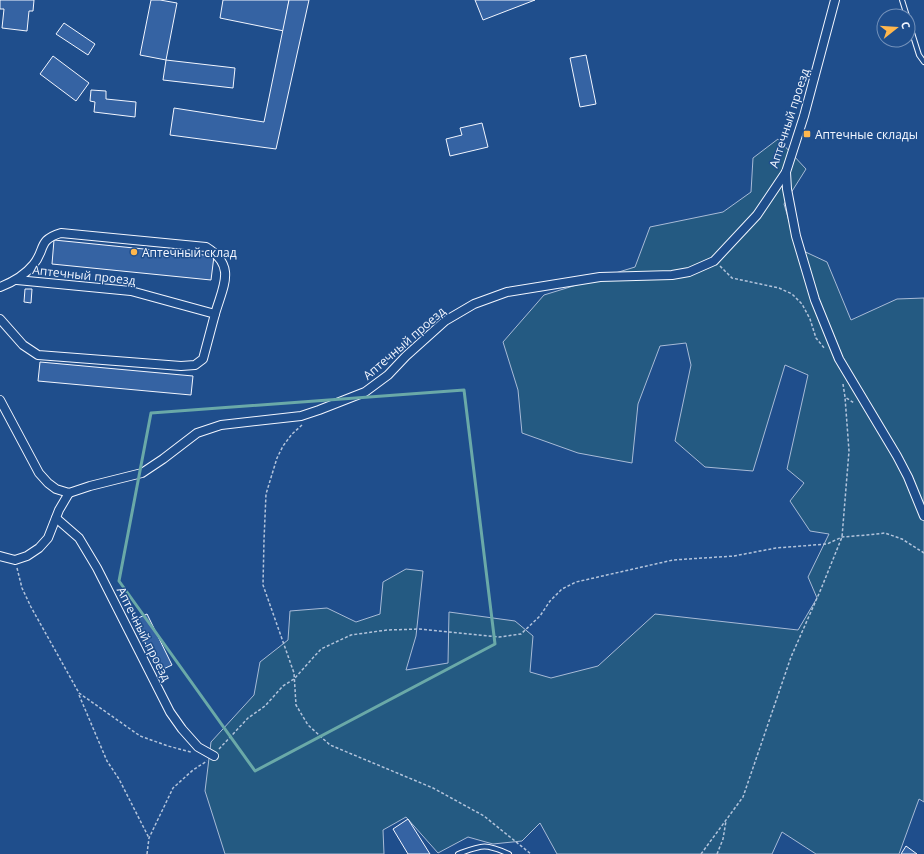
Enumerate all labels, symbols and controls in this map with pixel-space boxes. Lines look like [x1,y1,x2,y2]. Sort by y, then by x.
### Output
north arrow [876,8,916,48]
text: С [898,19,914,30]
street label: Аптечный проезд [765,66,813,170]
place label: Аптечные склады [815,126,918,143]
marker: Аптечные склады [802,129,812,139]
place label: Аптечный склад [142,244,237,261]
marker: Аптечный склад [129,247,139,257]
street label: Аптечный проезд [32,261,137,289]
street label: Аптечный проезд [359,303,449,383]
street label: Аптечный проезд [113,584,175,684]

